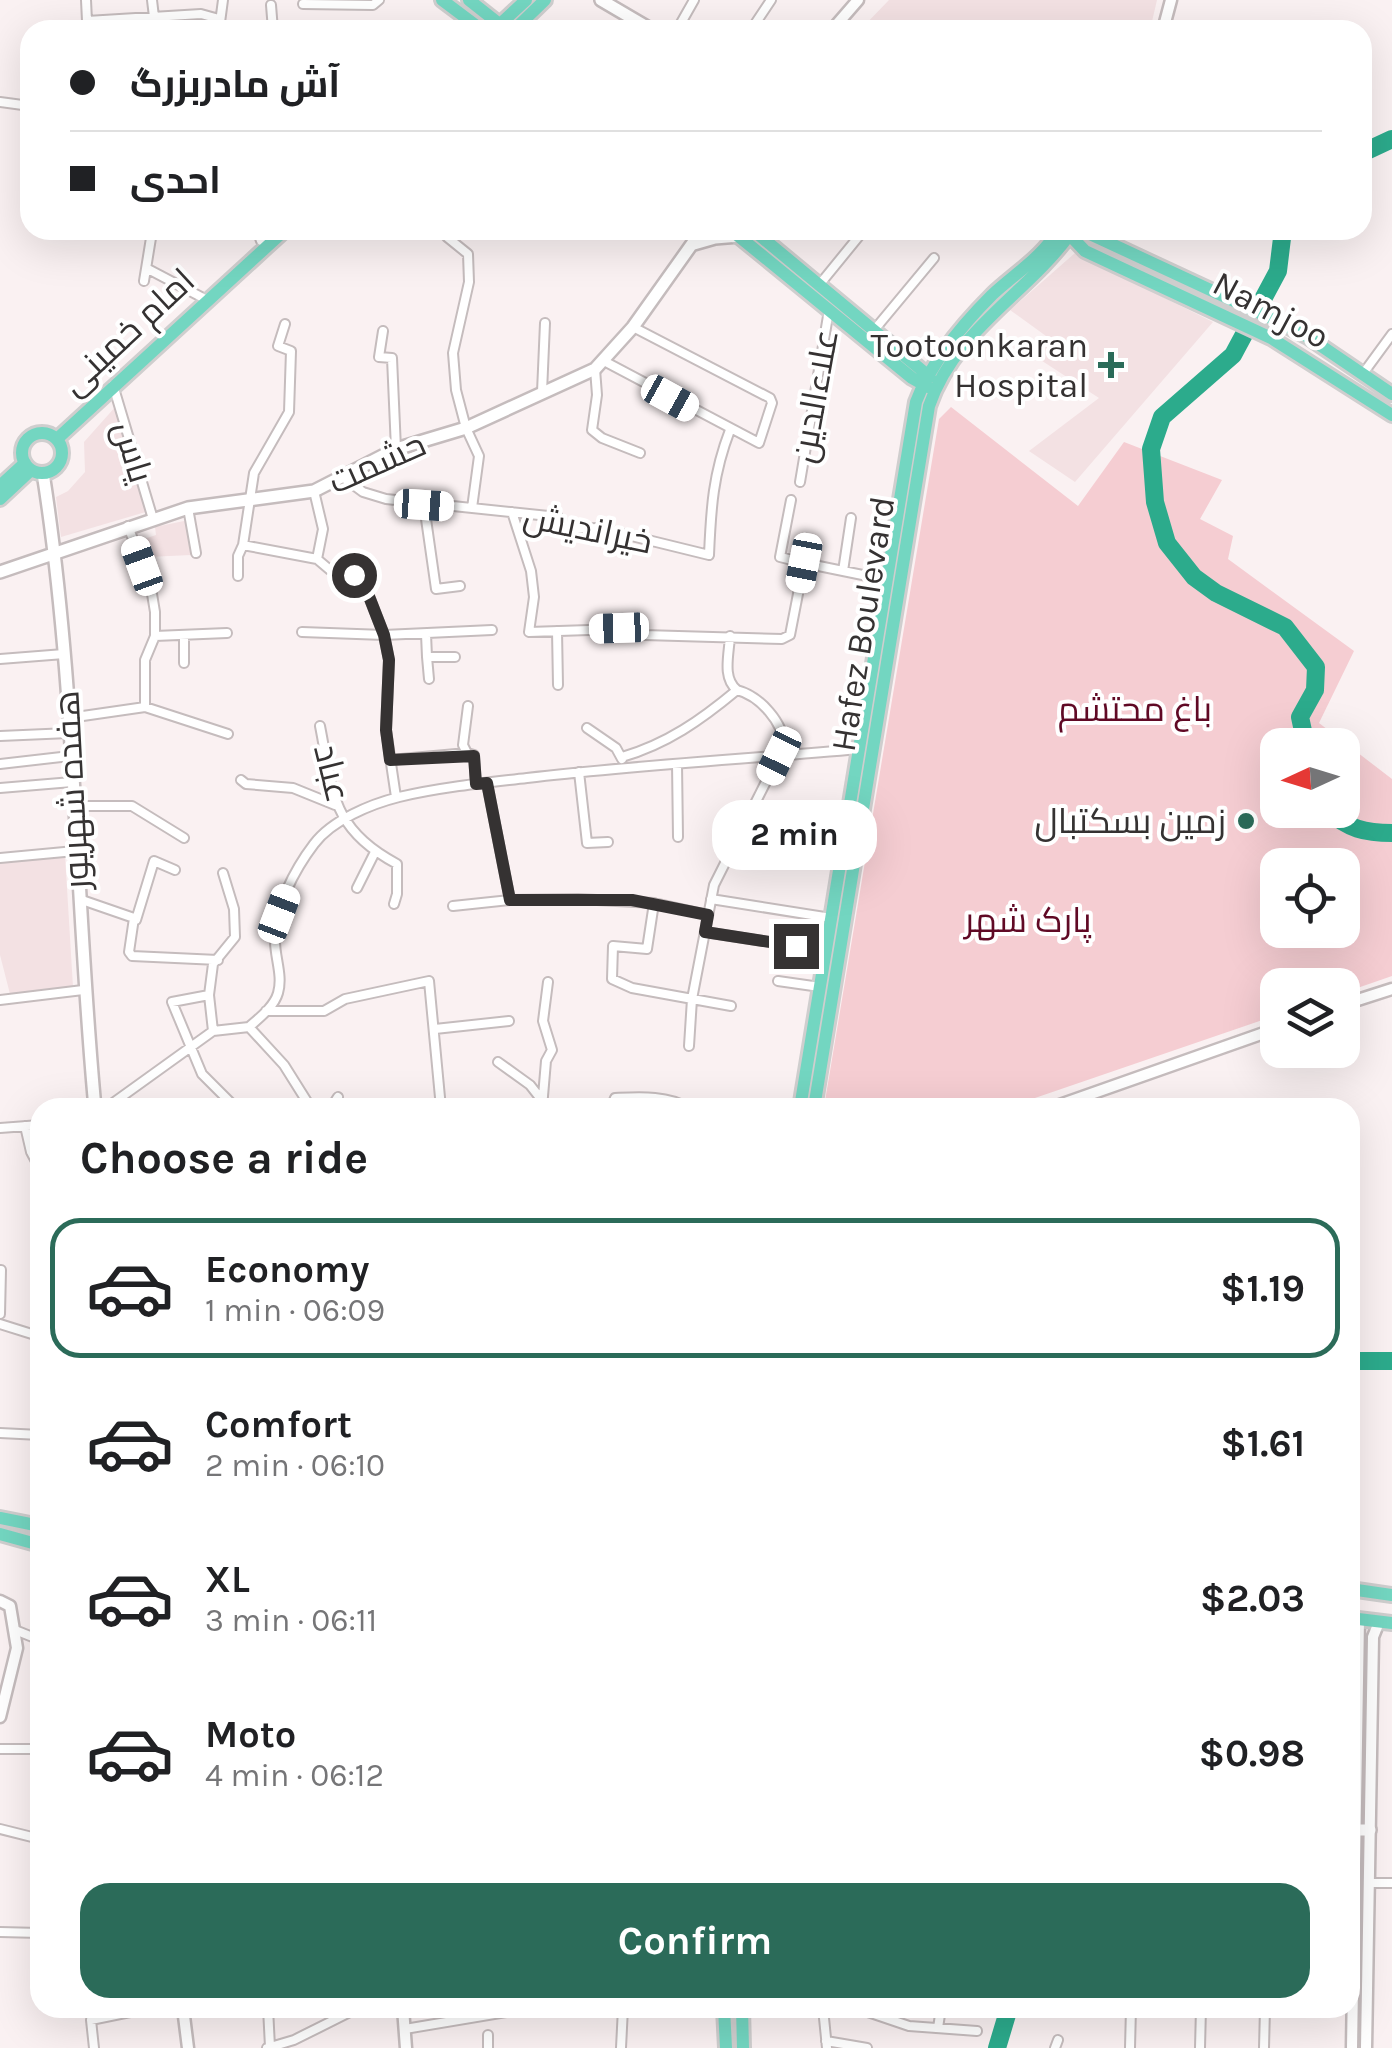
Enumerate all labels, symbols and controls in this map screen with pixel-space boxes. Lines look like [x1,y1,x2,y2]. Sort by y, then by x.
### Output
text: آش مادربزرگ [130,62,340,107]
text: احدی [130,158,221,203]
street label: امام خمینی [53,260,205,406]
street label: Namjoo [1206,263,1336,357]
place label: Tootoonkaran Hospital [870,325,1088,406]
street label: علاءالدین [783,326,847,466]
marker: Tootoonkaran Hospital [1098,352,1124,378]
car [636,370,704,426]
street label: یاس [104,416,162,488]
street label: حشمت [322,424,432,502]
car [393,488,455,522]
street label: Hafez Boulevard [823,494,903,754]
street label: خیراندیش [520,495,656,563]
car [784,531,824,595]
car [118,533,166,599]
route start [332,553,377,598]
car [588,612,650,644]
park label: باغ محتشم [1058,689,1212,733]
street label: هفده شهریور [46,690,98,892]
car [752,722,806,790]
north arrow [1260,728,1360,828]
map controls [1260,728,1360,1068]
street label: عباد [305,740,359,806]
callout: 2 min [714,801,878,871]
place label: زمین بسکتبال [1035,801,1226,842]
marker: زمین بسکتبال [1235,810,1257,832]
text: 2 min [750,816,839,853]
button: locate [1260,848,1360,948]
car [254,881,304,947]
park label: پارک شهر [962,900,1092,943]
route end [774,924,819,969]
button: layers [1260,968,1360,1068]
text: Choose a ride [80,1132,368,1184]
icon: car [85,1243,175,1333]
text: Economy [205,1247,369,1292]
text: $1.19 [1220,1266,1305,1311]
text: 1 min · 06:09 [205,1292,385,1329]
icon: car [85,1398,175,1488]
text: Comfort [205,1402,352,1447]
text: $1.61 [1220,1421,1305,1466]
text: 2 min · 06:10 [205,1447,385,1484]
icon: car [85,1553,175,1643]
text: XL [205,1557,250,1602]
text: $2.03 [1200,1576,1305,1621]
text: 3 min · 06:11 [205,1602,377,1639]
icon: car [85,1708,175,1798]
text: Moto [205,1712,296,1757]
text: $0.98 [1199,1731,1305,1776]
text: 4 min · 06:12 [205,1757,384,1794]
button: Confirm [80,1883,1310,1998]

